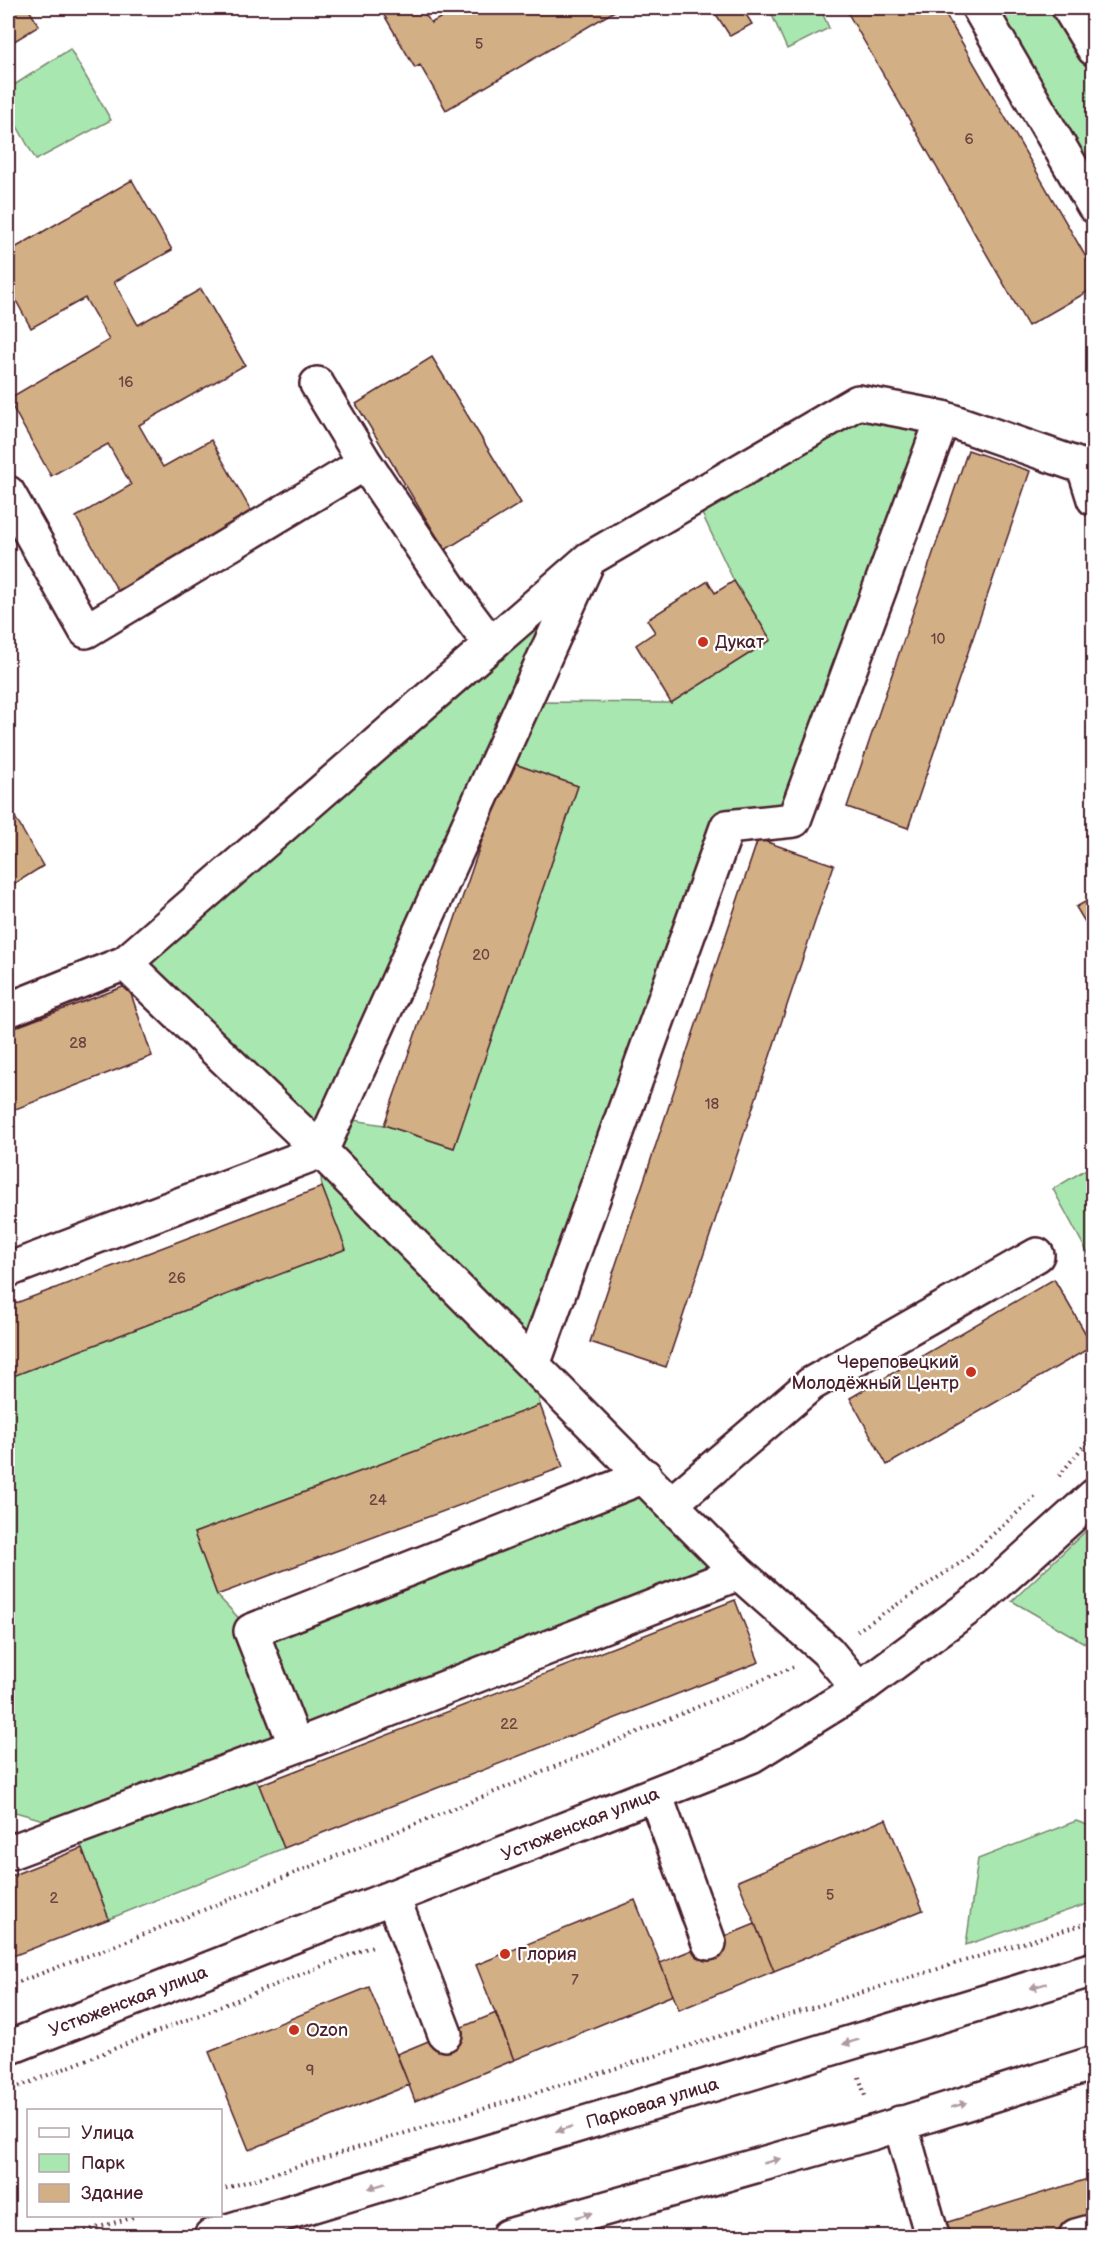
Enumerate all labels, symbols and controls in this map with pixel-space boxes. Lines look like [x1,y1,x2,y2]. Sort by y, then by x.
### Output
house number: 5 [475,35,483,54]
house number: 6 [964,130,974,149]
house number: 16 [119,373,133,392]
house number: 10 [931,630,945,649]
place label: Дукат [715,632,765,653]
marker: Дукат [696,635,710,649]
house number: 20 [472,946,490,965]
house number: 28 [69,1034,87,1053]
house number: 18 [705,1095,720,1114]
house number: 26 [168,1269,186,1288]
place label: Череповецкий Молодёжный Центр [791,1352,959,1394]
marker: Череповецкий Молодёжный Центр [964,1365,978,1379]
house number: 24 [369,1491,387,1510]
house number: 22 [500,1715,518,1734]
street label: Устюженская улица [498,1783,662,1866]
house number: 5 [826,1886,834,1905]
house number: 2 [50,1889,59,1908]
place label: Глория [517,1944,577,1965]
marker: Глория [498,1947,512,1961]
street label: Устюженская улица [46,1961,211,2041]
house number: 7 [571,1971,579,1990]
one-way arrow [1028,1982,1046,1991]
place label: Ozon [306,2020,348,2041]
marker: Ozon [287,2023,301,2037]
one-way arrow [842,2038,860,2047]
house number: 9 [306,2061,314,2080]
street label: Парковая улица [583,2073,721,2134]
one-way arrow [950,2100,968,2109]
legend [27,2109,222,2217]
text: Улица [81,2123,135,2144]
one-way arrow [555,2125,573,2134]
text: Парк [81,2153,125,2174]
one-way arrow [763,2156,781,2165]
one-way arrow [368,2182,386,2191]
text: Здание [81,2183,143,2204]
one-way arrow [575,2210,593,2219]

